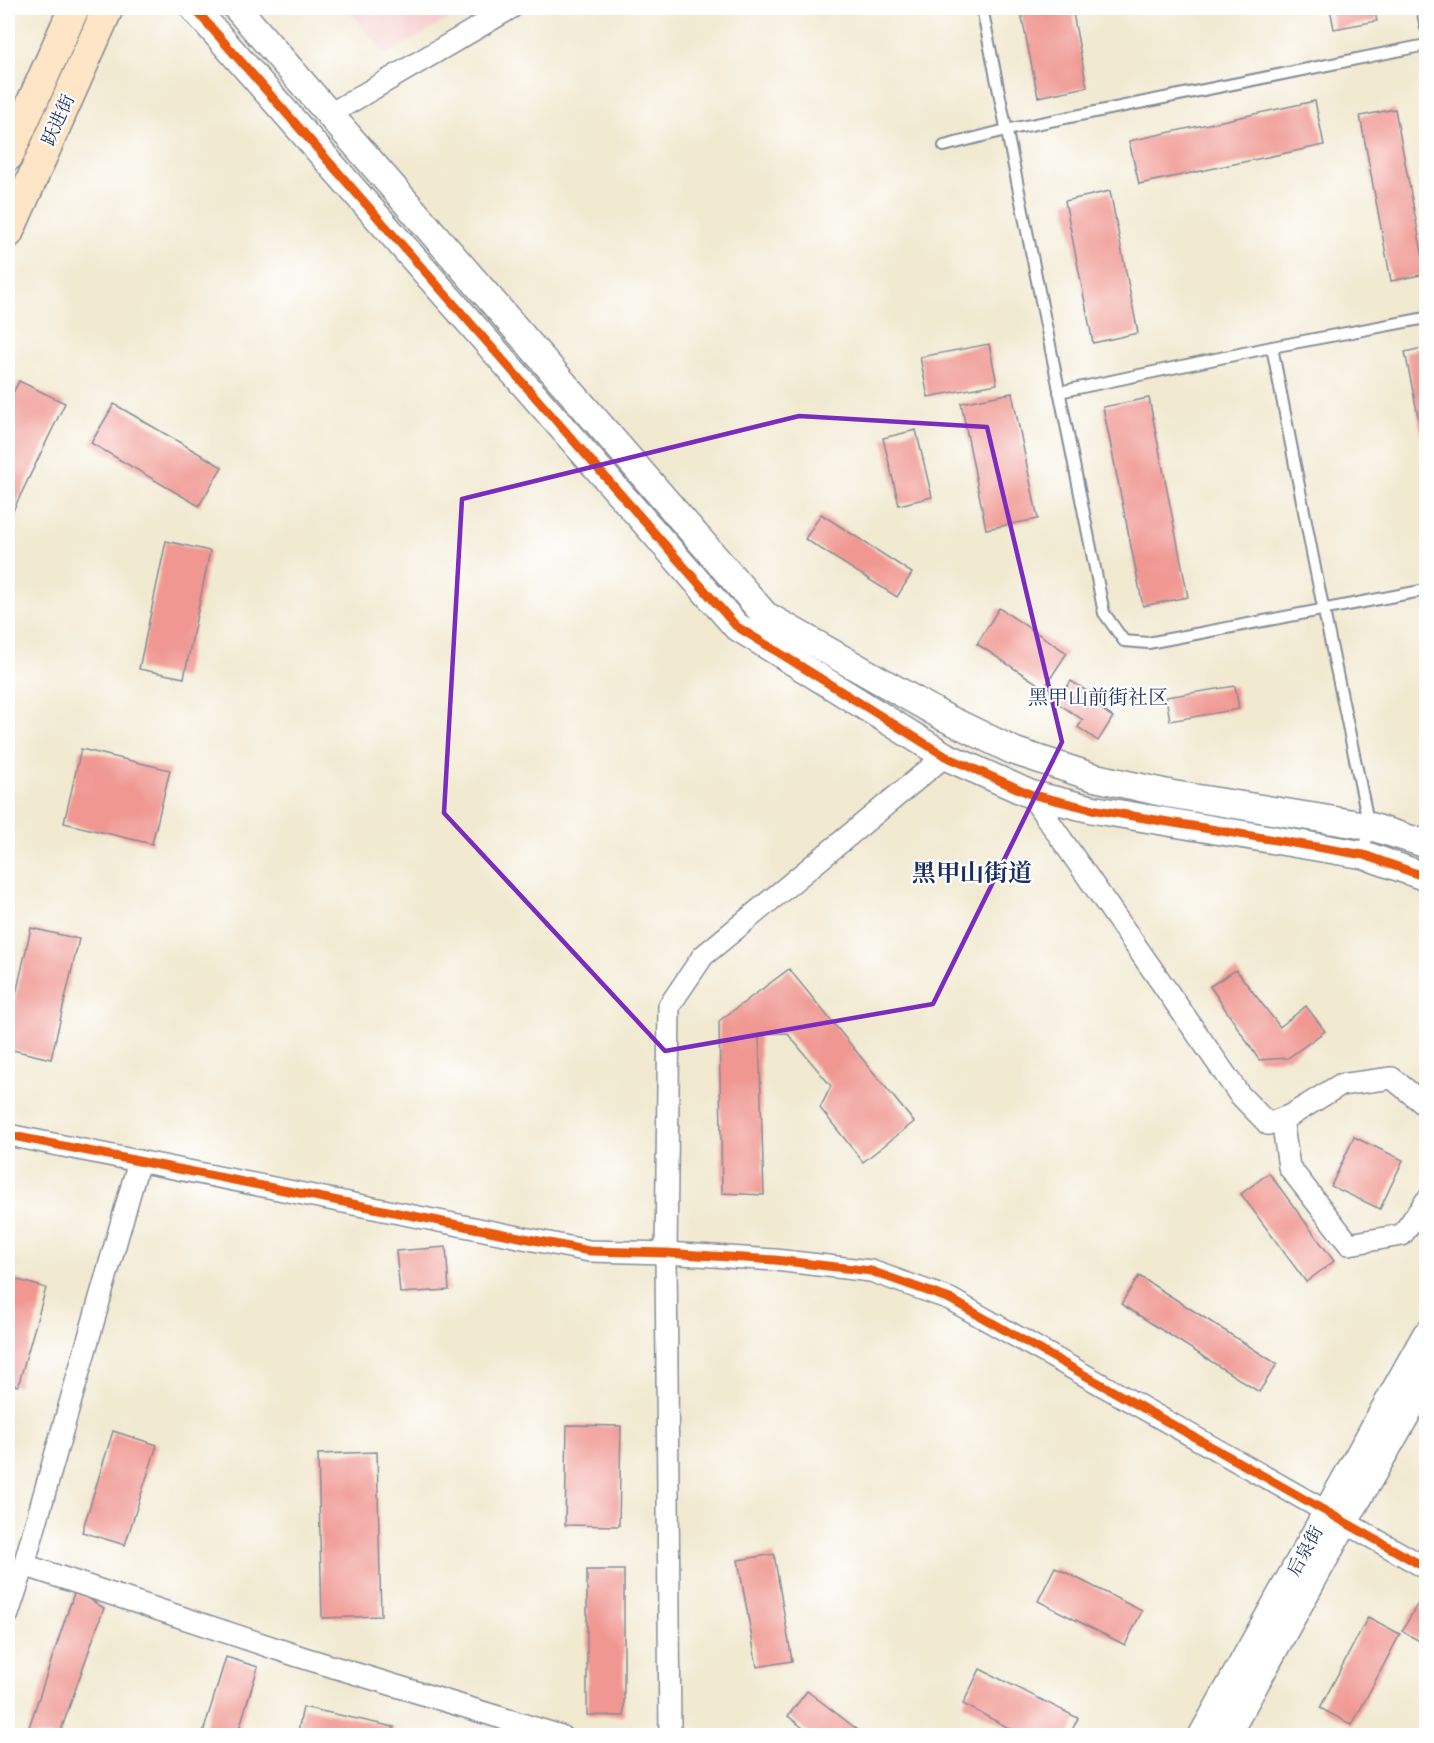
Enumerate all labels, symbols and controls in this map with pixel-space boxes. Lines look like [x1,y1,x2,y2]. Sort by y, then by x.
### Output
street label: 跃进街 [38,91,81,150]
district label: 黑甲山前街社区 [1028,686,1168,711]
district label: 黑甲山街道 [912,859,1032,890]
street label: 后泉街 [1283,1523,1329,1581]

